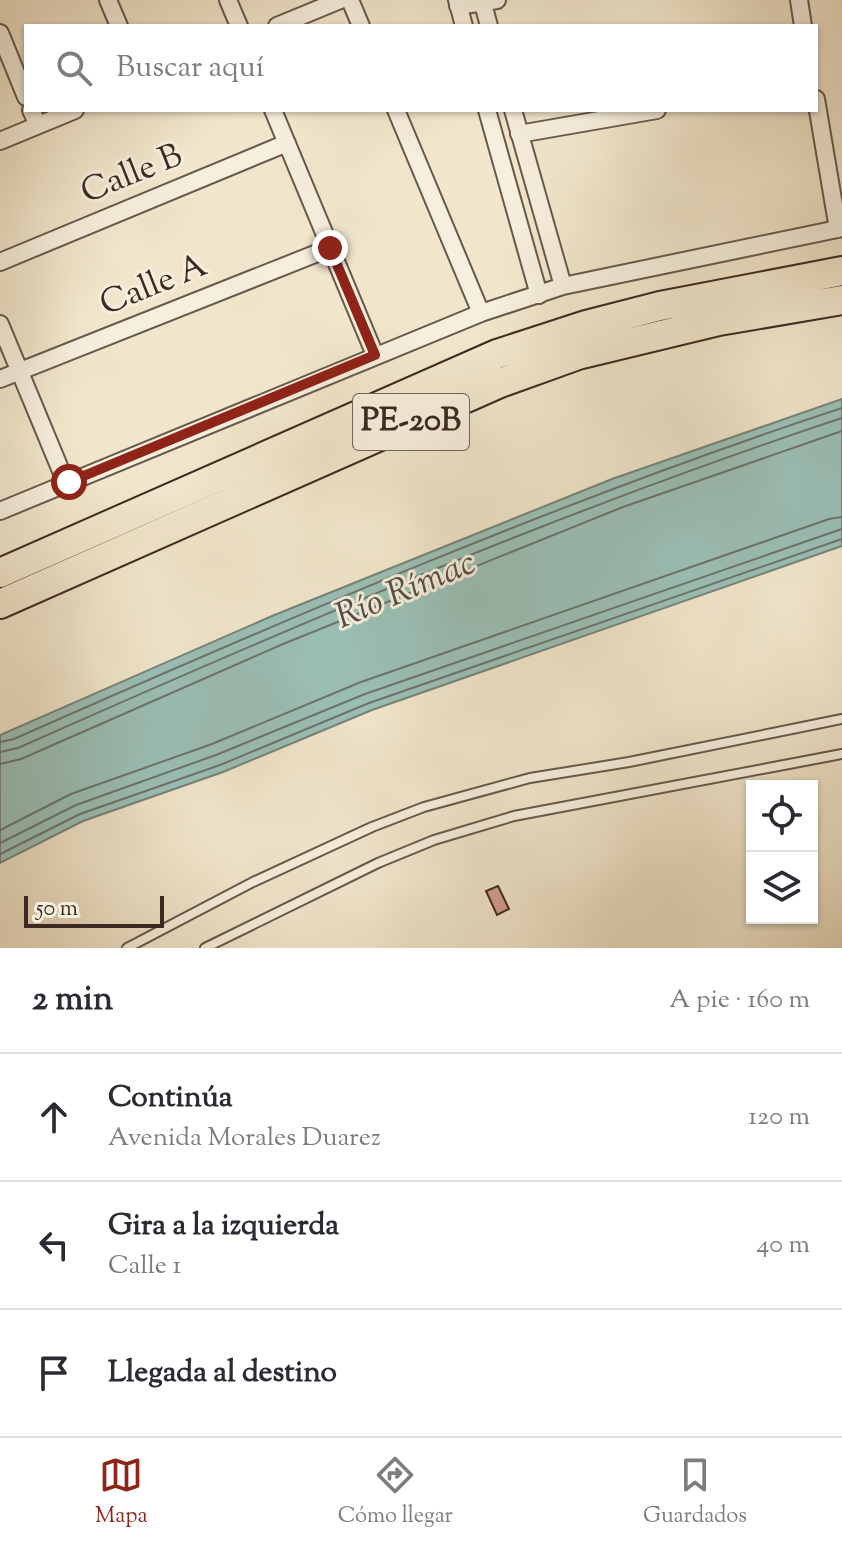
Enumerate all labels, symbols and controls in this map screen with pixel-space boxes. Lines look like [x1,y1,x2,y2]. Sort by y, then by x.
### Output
search box [24,24,818,112]
icon: search [52,46,96,90]
text: Buscar aquí [116,47,264,90]
street label: Calle B [74,132,190,218]
route end [312,230,348,266]
street label: Calle A [93,242,215,330]
road number: PE-20B [353,394,469,450]
route start [51,464,87,500]
water label: Río Rímac [327,538,485,644]
map controls [746,780,818,924]
button: locate [746,780,818,852]
button: layers [746,852,818,924]
scale bar [24,892,164,928]
text: 50 m [36,894,78,926]
text: 2 min [32,976,113,1025]
text: A pie · 160 m [669,982,810,1019]
text: Continúa [108,1077,233,1120]
icon: ahead [32,1095,76,1139]
text: 120 m [748,1099,810,1136]
text: Avenida Morales Duarez [108,1120,381,1157]
text: Gira a la izquierda [108,1205,339,1248]
icon: left [32,1223,76,1267]
text: 40 m [756,1227,810,1264]
text: Calle 1 [108,1248,181,1285]
icon: arrive [32,1351,76,1395]
text: Llegada al destino [108,1352,337,1395]
tab: Mapa [95,1453,148,1533]
tab: Cómo llegar [338,1453,453,1533]
tab: Guardados [643,1453,747,1533]

